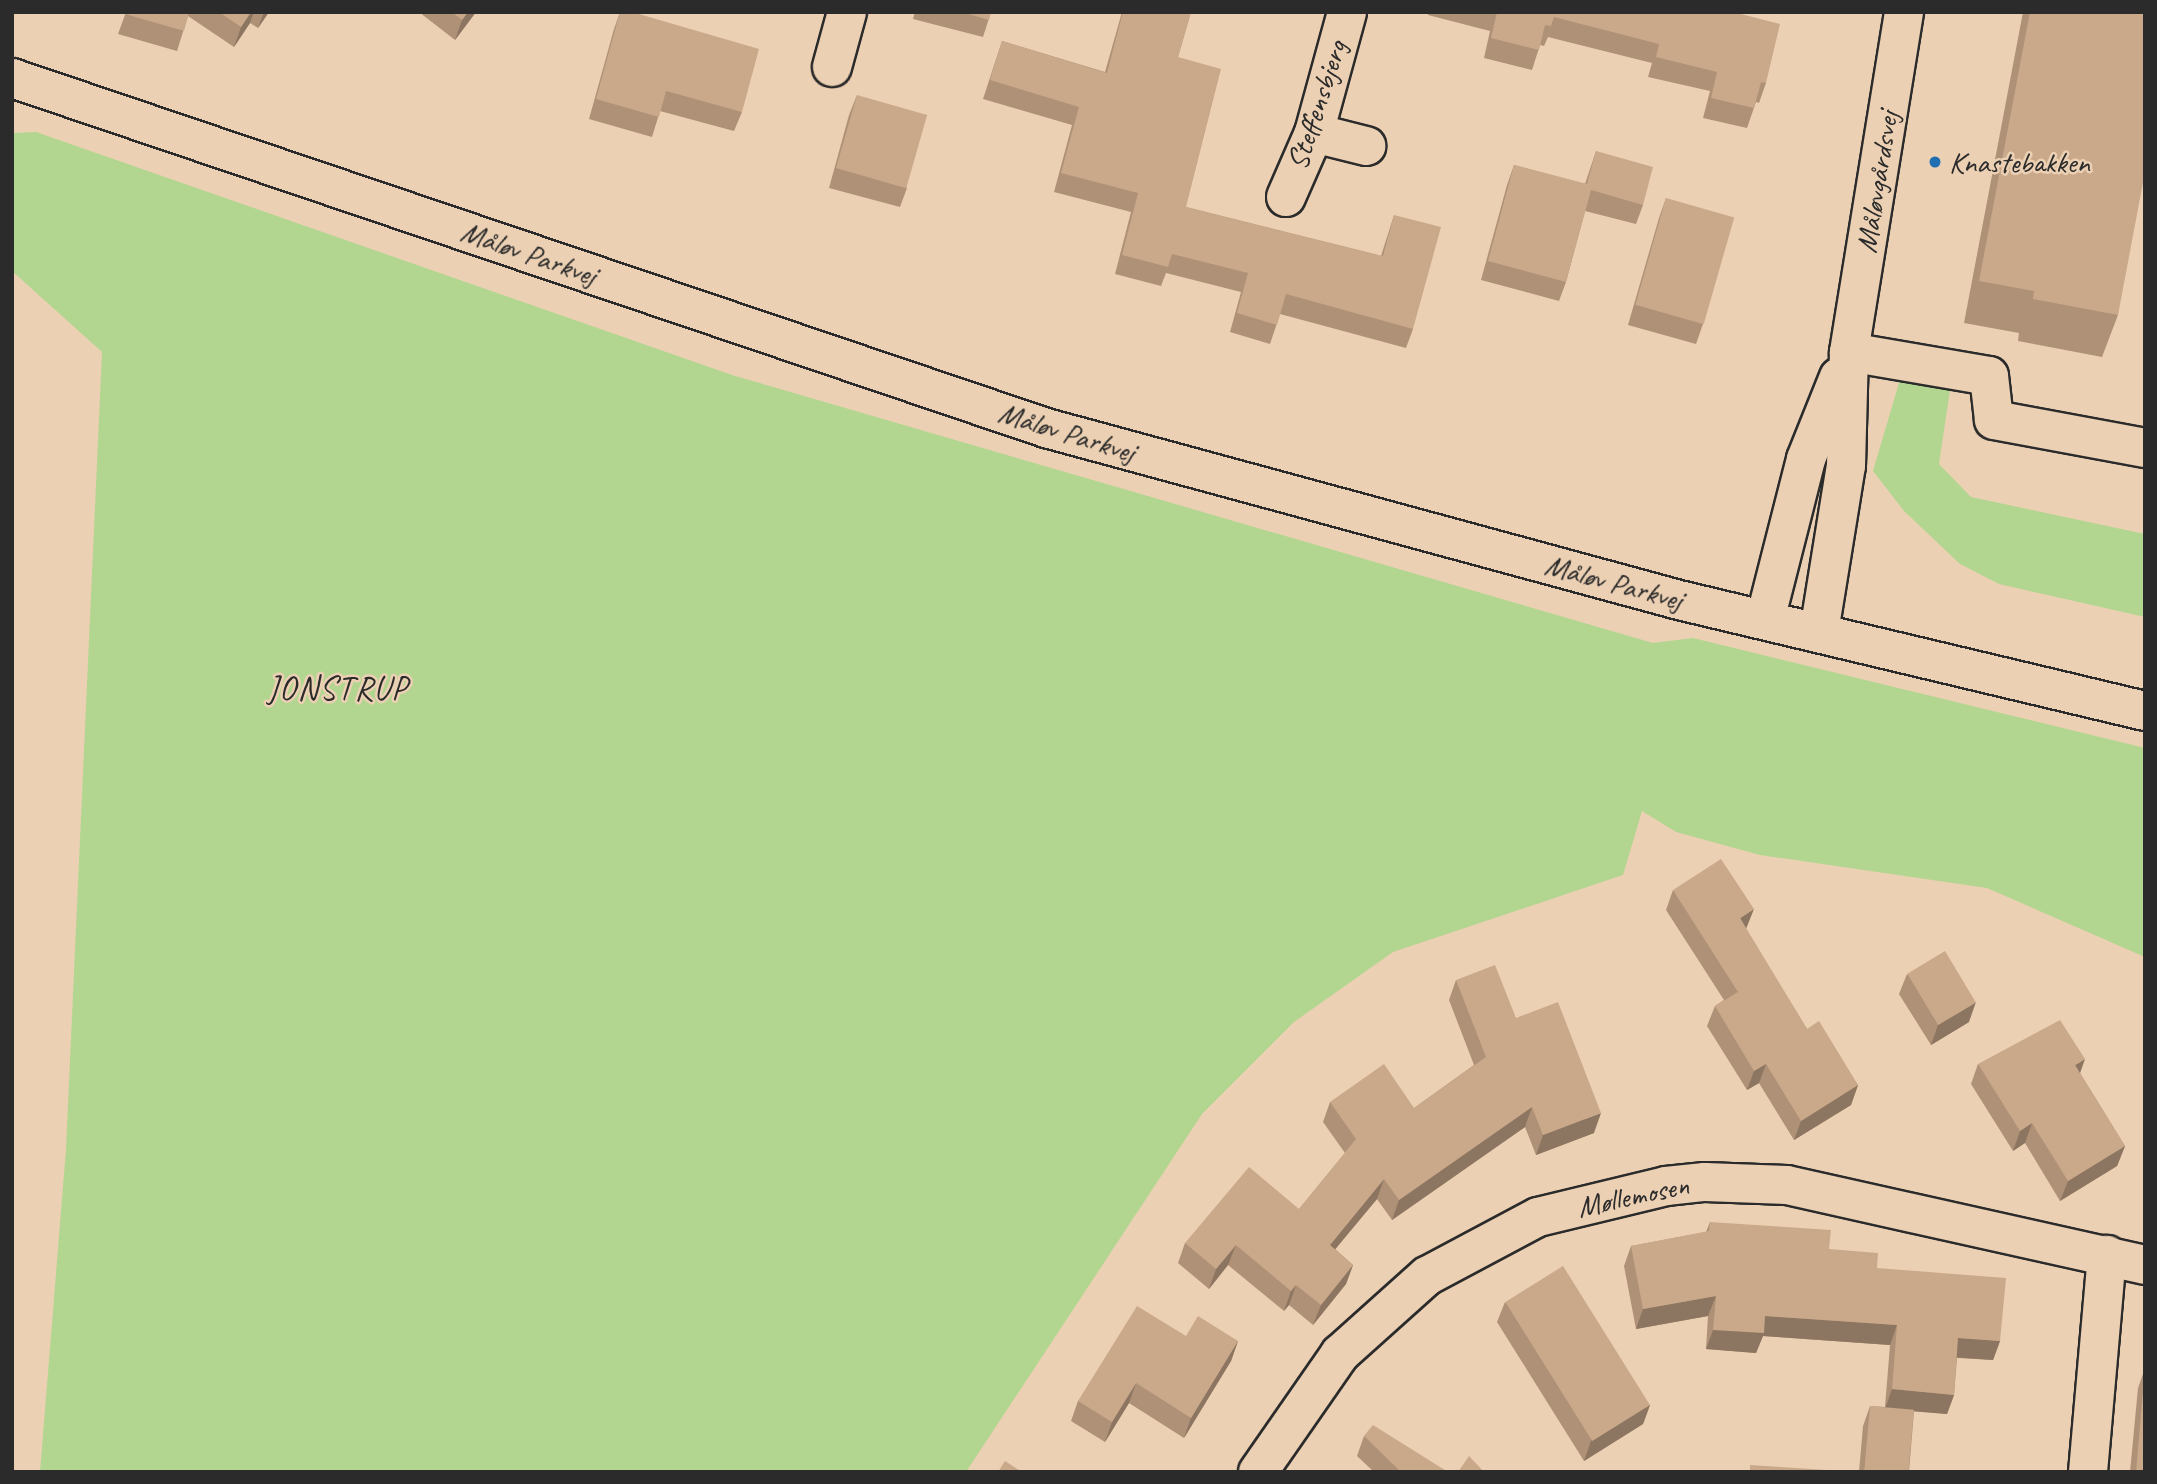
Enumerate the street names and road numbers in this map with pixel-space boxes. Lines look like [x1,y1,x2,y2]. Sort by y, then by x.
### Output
street label: Steffensbjerg [1279,36,1355,174]
street label: Måløvgårdsvej [1848,109,1906,255]
street label: Måløv Parkvej [457,213,601,293]
street label: Måløv Parkvej [994,394,1140,470]
street label: Måløv Parkvej [1541,546,1687,618]
street label: Møllemosen [1574,1167,1692,1225]

